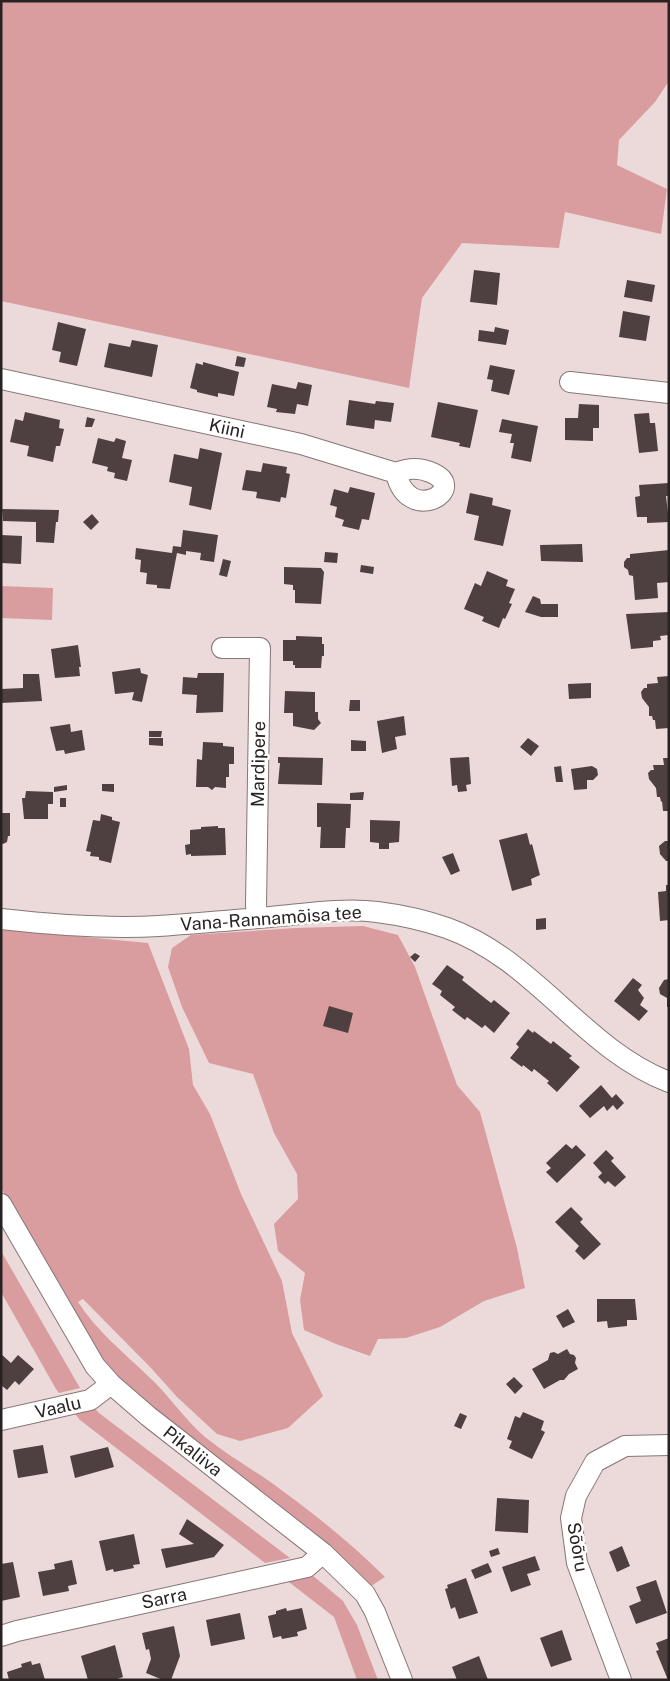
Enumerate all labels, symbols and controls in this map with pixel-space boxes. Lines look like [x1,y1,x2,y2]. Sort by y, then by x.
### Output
street label: Kiini [207,414,247,442]
street label: Mardipere [247,721,269,807]
street label: Vana-Rannamõisa tee [180,901,362,935]
street label: Vaalu [33,1392,83,1422]
street label: Pikaliiva [159,1421,227,1481]
street label: Sõõru [563,1521,593,1573]
street label: Sarra [139,1583,189,1613]

